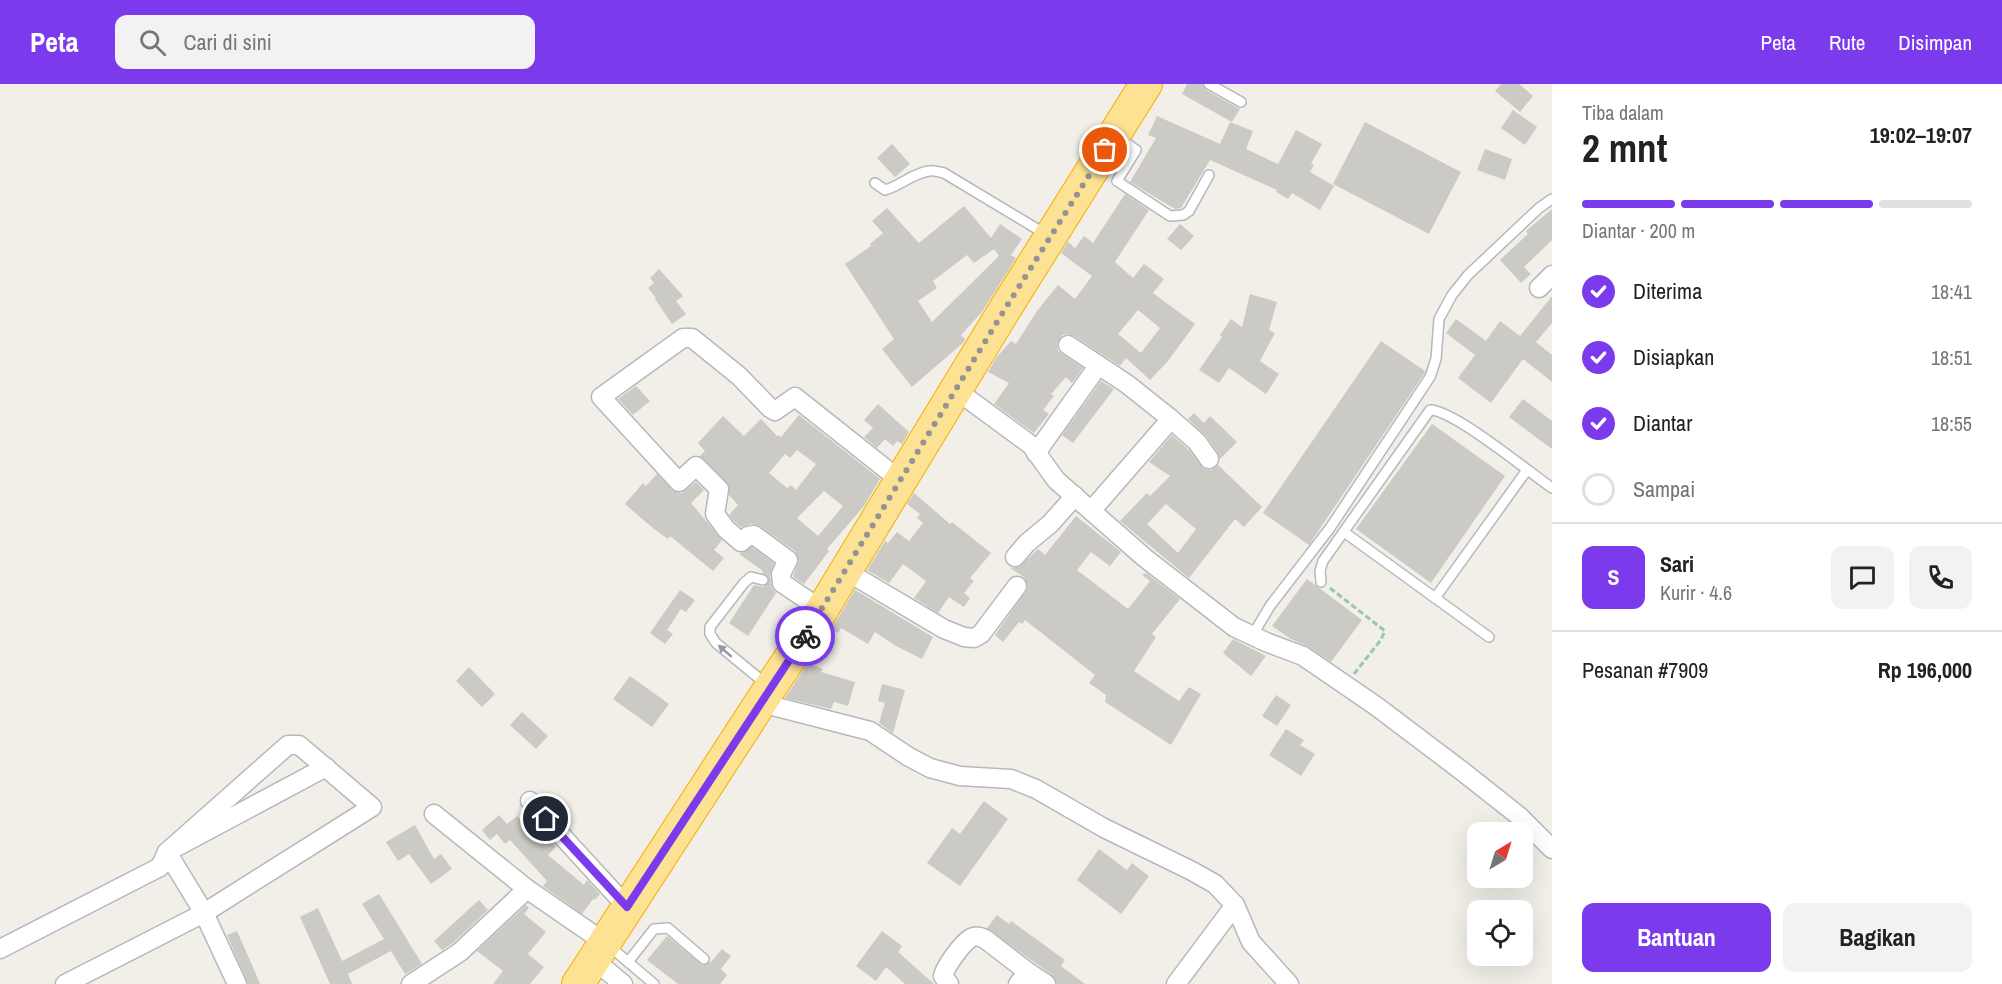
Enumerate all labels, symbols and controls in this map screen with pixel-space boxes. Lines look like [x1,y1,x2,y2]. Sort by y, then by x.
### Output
search box [115,15,535,69]
text: Peta [30,23,79,61]
icon: search [136,26,169,59]
text: Cari di sini [184,27,272,57]
text: Peta [1760,28,1796,57]
text: Rute [1829,28,1865,57]
text: Disimpan [1898,28,1972,57]
text: Tiba dalam [1582,99,1664,126]
text: 19:02–19:07 [1870,120,1972,150]
text: 2 mnt [1582,122,1667,174]
pin [1079,124,1130,175]
icon: bag [1088,133,1121,166]
text: Diantar · 200 m [1582,217,1695,244]
icon: check [1582,275,1615,308]
text: Diterima [1633,276,1702,306]
text: 18:41 [1931,278,1972,305]
icon: check [1582,341,1615,374]
text: Disiapkan [1633,342,1714,372]
text: 18:51 [1931,344,1972,371]
icon: check [1582,407,1615,440]
text: Diantar [1633,408,1692,438]
text: 18:55 [1931,410,1972,437]
text: Sampai [1633,474,1695,504]
button: chat [1831,546,1894,609]
button: phone [1909,546,1972,609]
text: Sari [1660,549,1694,579]
text: S [1607,562,1620,592]
text: Kurir · 4.6 [1660,579,1732,606]
courier [775,606,835,666]
icon: bike [789,620,822,653]
one-way arrow [717,644,732,657]
text: Pesanan #7909 [1582,655,1708,685]
text: Rp 196,000 [1878,655,1972,685]
pin [520,793,571,844]
icon: home [529,802,562,835]
north arrow [1467,822,1533,888]
map controls [1467,822,1533,966]
button: locate [1467,900,1533,966]
button: Bantuan [1582,903,1771,972]
button: Bagikan [1783,903,1972,972]

